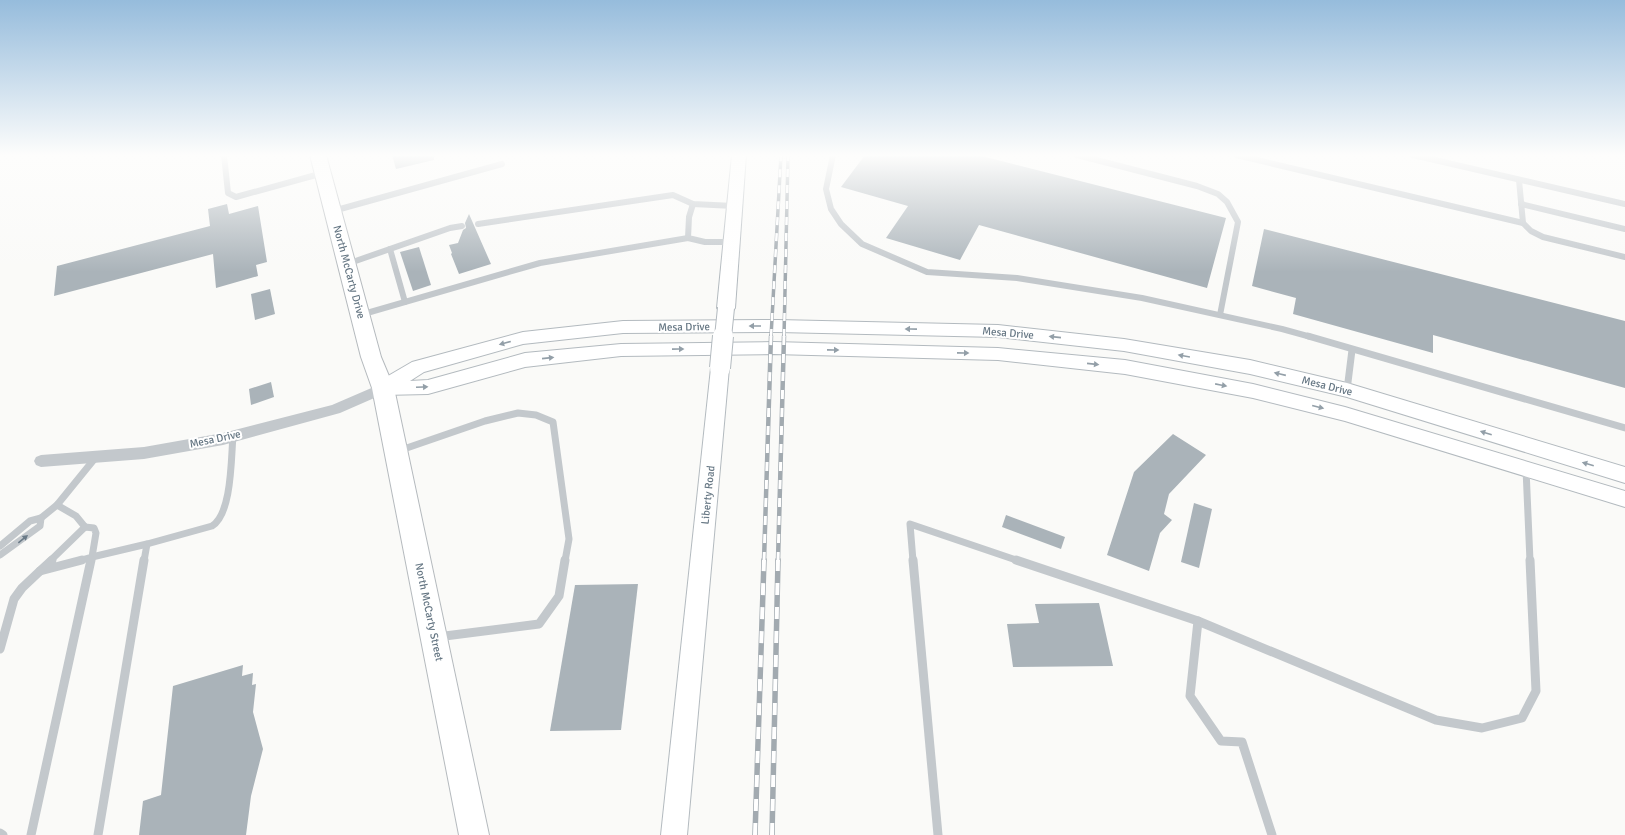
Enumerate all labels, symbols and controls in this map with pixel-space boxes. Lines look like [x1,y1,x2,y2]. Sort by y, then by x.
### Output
street label: North McCarty Drive [330,224,368,320]
street label: Mesa Drive [658,320,710,334]
one-way arrow [748,323,761,329]
street label: Mesa Drive [982,324,1034,342]
one-way arrow [904,326,917,332]
one-way arrow [1049,334,1061,341]
one-way arrow [499,340,511,346]
one-way arrow [672,346,685,352]
one-way arrow [827,347,840,353]
one-way arrow [957,350,970,356]
one-way arrow [1178,353,1190,359]
one-way arrow [542,354,554,361]
one-way arrow [1087,360,1099,367]
one-way arrow [1274,371,1286,377]
street label: Mesa Drive [1300,373,1354,399]
one-way arrow [1215,382,1227,388]
one-way arrow [416,384,429,390]
one-way arrow [1312,405,1324,411]
street label: Mesa Drive [188,427,242,451]
one-way arrow [1479,430,1491,436]
one-way arrow [1581,461,1593,467]
street label: Liberty Road [698,465,718,525]
one-way arrow [18,534,29,543]
street label: North McCarty Street [412,562,446,663]

